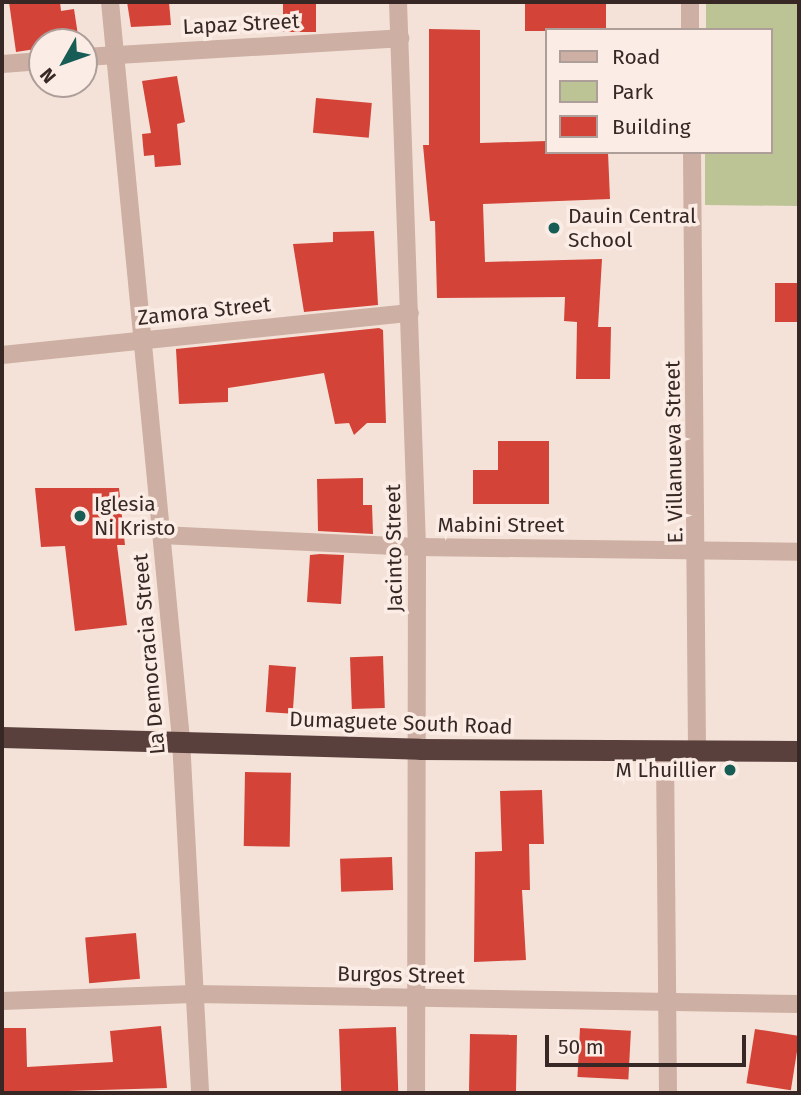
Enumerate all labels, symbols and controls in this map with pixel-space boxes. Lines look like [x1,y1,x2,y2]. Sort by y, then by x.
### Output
street label: Lapaz Street [182,8,300,40]
north arrow [28,28,98,98]
legend [546,28,773,154]
text: Road [612,44,660,70]
text: N [35,63,61,88]
text: Park [612,79,653,105]
text: Building [612,114,691,140]
place label: Dauin Central School [568,203,696,253]
marker: Dauin Central School [546,220,562,236]
street label: Zamora Street [136,291,272,331]
street label: E. Villanueva Street [660,360,688,544]
street label: Jacinto Street [380,484,408,612]
place label: Iglesia Ni Kristo [94,491,176,541]
marker: Iglesia Ni Kristo [72,508,88,524]
street label: Mabini Street [438,512,564,538]
street label: La Democracia Street [128,553,170,755]
street label: Dumaguete South Road [289,707,513,739]
place label: M Lhuillier [616,757,716,783]
marker: M Lhuillier [722,762,738,778]
street label: Burgos Street [337,961,465,989]
scale bar [549,1021,750,1066]
text: 50 m [558,1034,604,1060]

